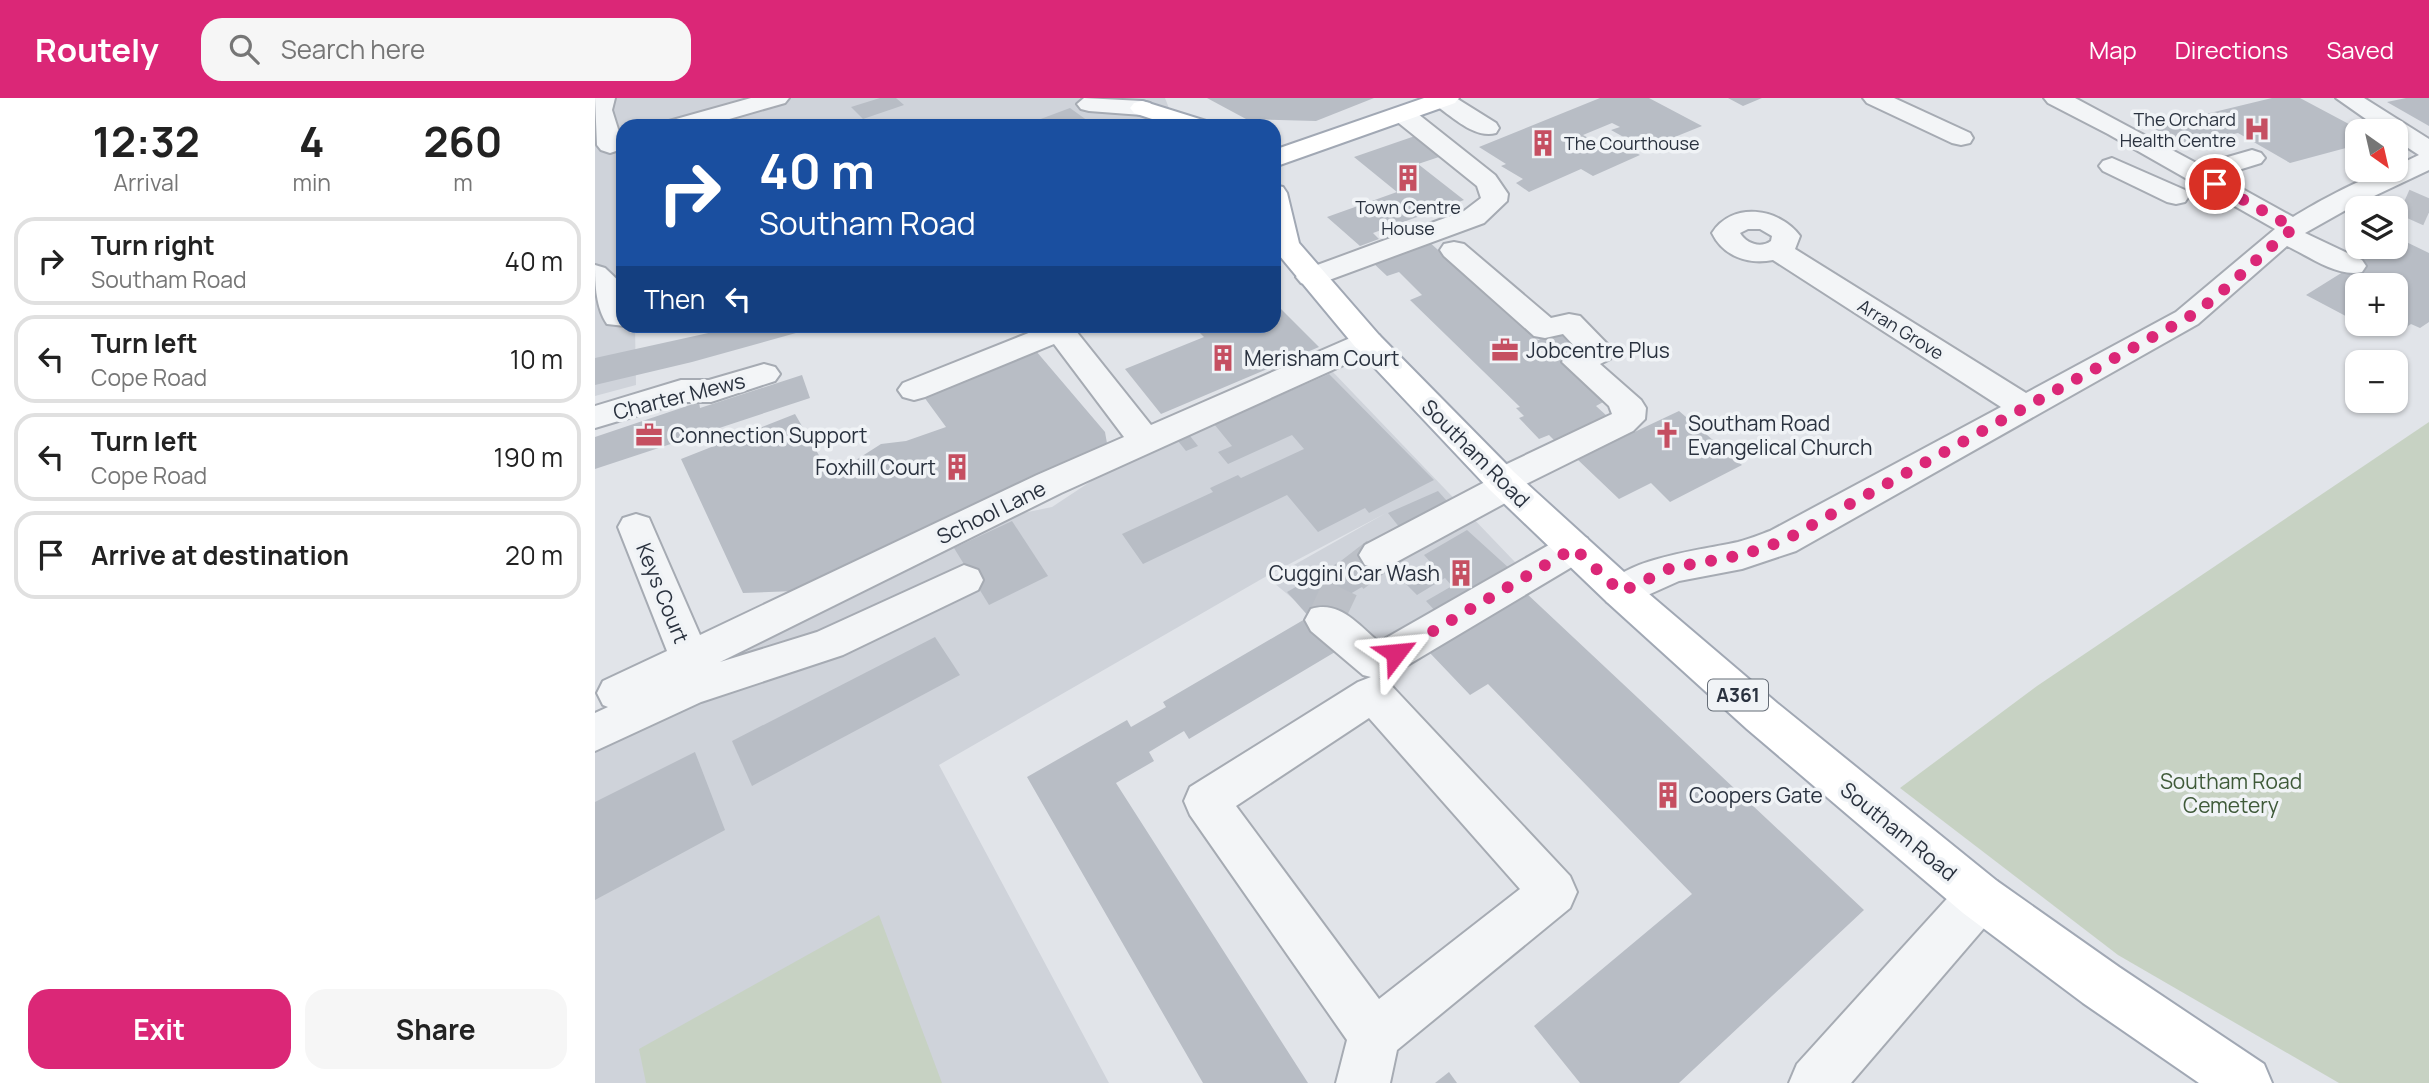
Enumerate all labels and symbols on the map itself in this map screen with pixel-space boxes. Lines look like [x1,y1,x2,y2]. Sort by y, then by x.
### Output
place label: The Orchard Health Centre [2120,107,2236,152]
hospital icon: The Orchard Health Centre [2242,114,2272,144]
north arrow [2345,119,2408,182]
building icon: The Courthouse [1528,128,1558,158]
place label: The Courthouse [1564,131,1699,155]
pin [2185,154,2245,214]
building icon: Town Centre House [1393,163,1423,193]
place label: Town Centre House [1355,195,1461,240]
street label: Arran Grove [1854,293,1948,365]
office icon: Jobcentre Plus [1490,335,1520,365]
place label: Jobcentre Plus [1526,336,1670,364]
building icon: Merisham Court [1208,343,1238,373]
place label: Merisham Court [1244,344,1399,372]
street label: Charter Mews [610,366,748,426]
street label: Southam Road [1416,393,1536,513]
place label: Southam Road Evangelical Church [1688,409,1872,461]
office icon: Connection Support [634,420,664,450]
church icon: Southam Road Evangelical Church [1652,420,1682,450]
place label: Connection Support [670,421,867,449]
building icon: Foxhill Court [942,452,972,482]
place label: Foxhill Court [815,453,936,481]
street label: School Lane [932,474,1050,550]
street label: Keys Court [630,539,696,647]
building icon: Cuggini Car Wash [1446,558,1476,588]
place label: Cuggini Car Wash [1269,559,1440,587]
position arrow [1359,616,1433,690]
road number: A361 [1708,680,1768,710]
park label: Southam Road Cemetery [2160,767,2302,819]
street label: Southam Road [1835,775,1963,887]
building icon: Coopers Gate [1653,780,1683,810]
place label: Coopers Gate [1689,781,1823,809]

